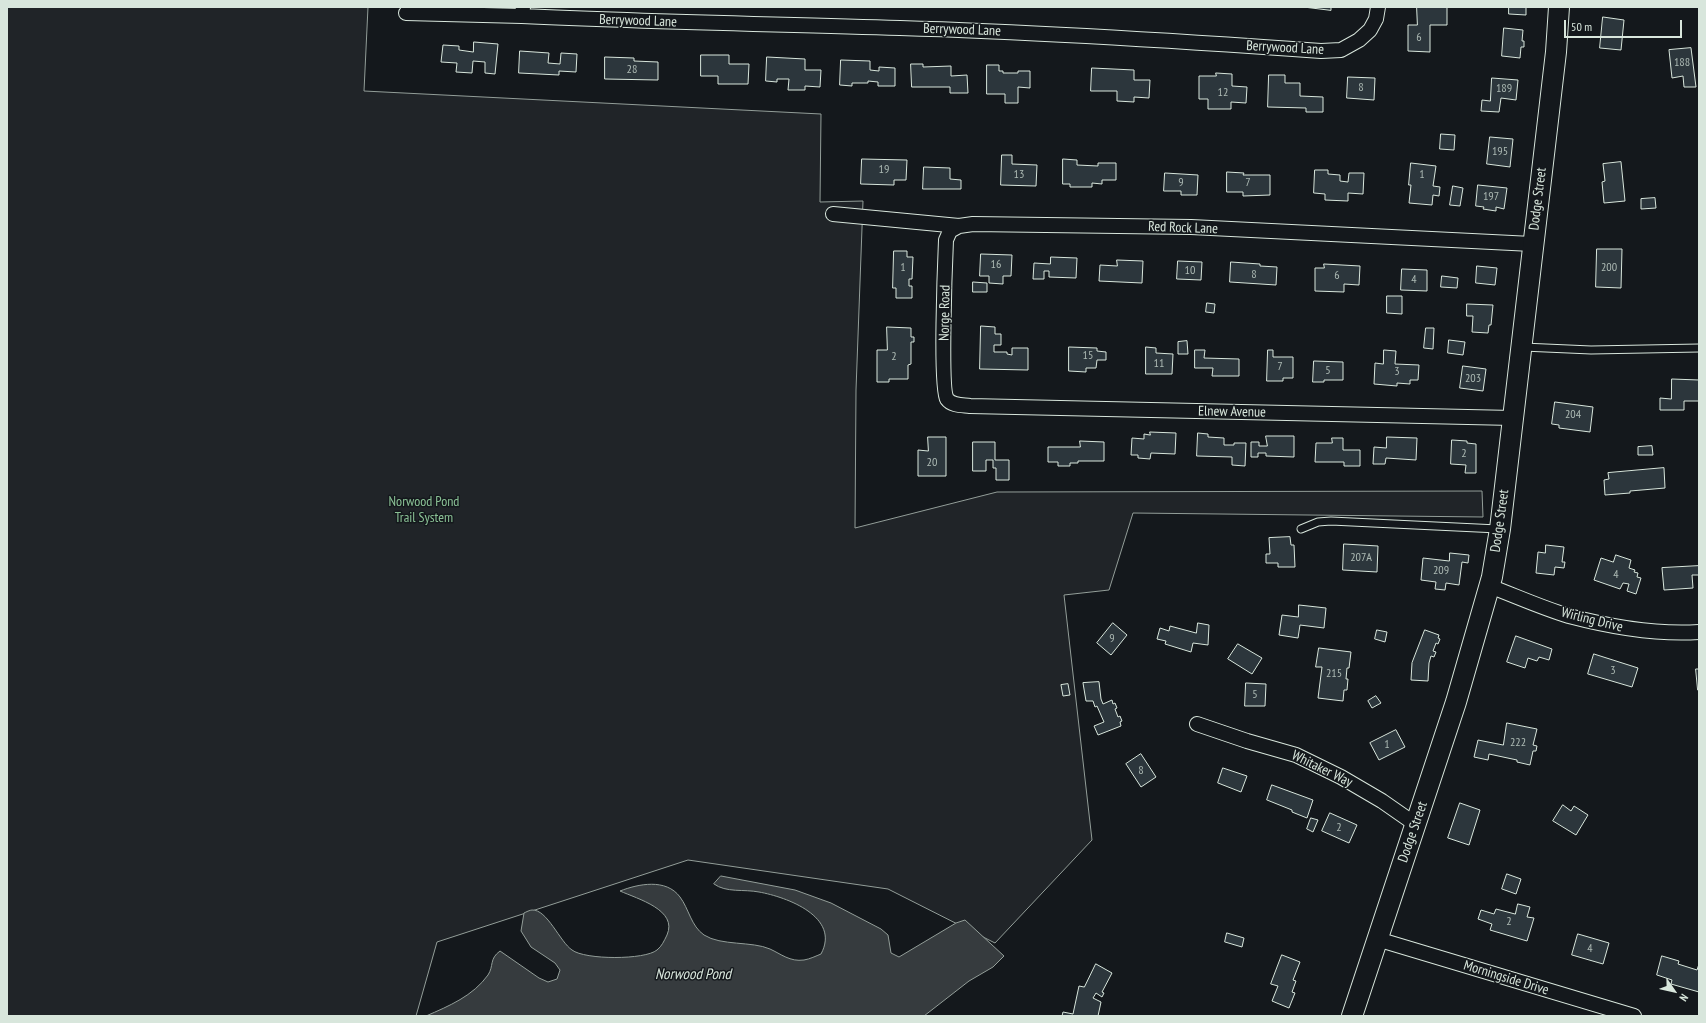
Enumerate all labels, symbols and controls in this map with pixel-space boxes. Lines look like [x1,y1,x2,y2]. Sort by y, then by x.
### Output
street label: Berrywood Lane [599,11,677,31]
scale bar [1566,12,1684,38]
text: 50 m [1571,19,1592,34]
street label: Berrywood Lane [923,20,1001,40]
house number: 6 [1416,31,1422,45]
street label: Berrywood Lane [1246,38,1324,58]
house number: 188 [1674,56,1690,70]
house number: 28 [627,63,637,77]
house number: 8 [1358,81,1364,95]
house number: 189 [1496,82,1512,96]
house number: 12 [1218,86,1228,100]
house number: 195 [1492,145,1508,159]
house number: 19 [879,163,889,177]
street label: Dodge Street [1526,167,1550,231]
house number: 13 [1014,168,1024,182]
house number: 1 [1419,168,1425,182]
house number: 9 [1178,176,1184,190]
house number: 7 [1245,176,1251,190]
house number: 197 [1483,190,1499,204]
street label: Red Rock Lane [1148,218,1218,238]
house number: 16 [991,258,1001,272]
house number: 1 [900,261,906,275]
house number: 200 [1601,261,1617,275]
house number: 10 [1185,264,1195,278]
house number: 8 [1251,268,1257,282]
house number: 6 [1334,269,1340,283]
house number: 4 [1411,273,1417,287]
street label: Norge Road [936,285,954,341]
house number: 15 [1083,349,1093,363]
house number: 2 [891,350,897,364]
house number: 11 [1154,357,1164,371]
house number: 7 [1277,360,1283,374]
house number: 5 [1325,364,1331,378]
house number: 3 [1394,365,1400,379]
house number: 203 [1465,372,1481,386]
street label: Elnew Avenue [1198,403,1266,421]
house number: 204 [1565,408,1581,422]
house number: 2 [1461,447,1467,461]
house number: 20 [927,456,937,470]
street label: Dodge Street [1487,489,1513,553]
park label: Norwood Pond Trail System [389,494,459,526]
house number: 207A [1350,551,1372,565]
house number: 209 [1433,564,1449,578]
house number: 4 [1613,568,1619,582]
street label: Wirling Drive [1559,604,1625,636]
house number: 9 [1109,632,1115,646]
house number: 3 [1610,664,1616,678]
house number: 215 [1326,667,1342,681]
house number: 5 [1252,688,1258,702]
house number: 222 [1510,736,1526,750]
house number: 1 [1384,738,1390,752]
street label: Whitaker Way [1289,747,1355,791]
house number: 8 [1138,764,1144,778]
street label: Dodge Street [1395,799,1431,865]
house number: 2 [1336,821,1342,835]
house number: 2 [1506,915,1512,929]
house number: 4 [1587,942,1593,956]
street label: Morningside Drive [1461,957,1551,999]
water label: Norwood Pond [655,966,731,984]
north arrow [1654,971,1694,1011]
text: N [1676,991,1691,1004]

